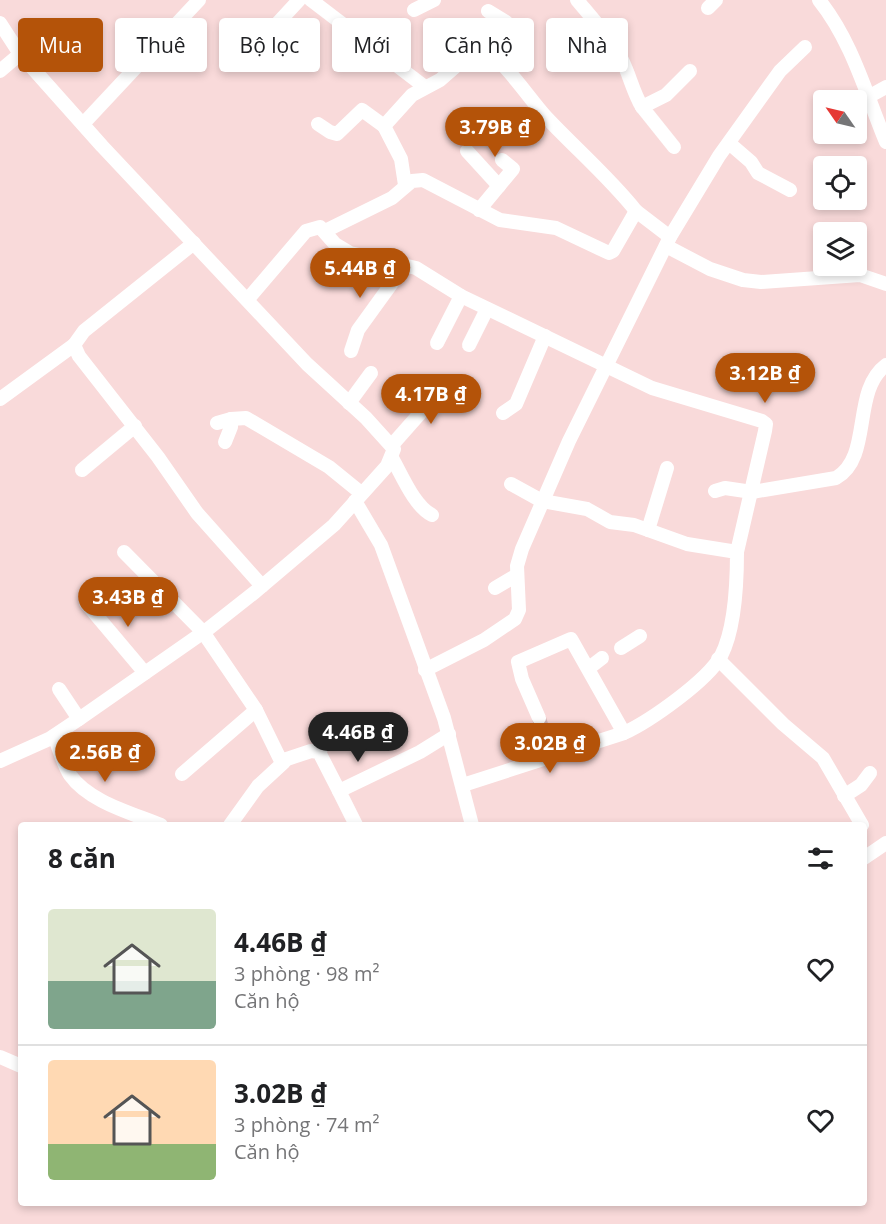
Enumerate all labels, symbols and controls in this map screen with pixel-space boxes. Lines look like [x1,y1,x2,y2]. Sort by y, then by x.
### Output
chip: Mua [18,18,103,72]
chip: Thuê [115,18,207,72]
chip: Bộ lọc [219,18,320,72]
chip: Mới [332,18,411,72]
chip: Căn hộ [423,18,534,72]
chip: Nhà [546,18,628,72]
north arrow [813,90,867,144]
map controls [813,90,867,276]
pin: 3.79B ₫ [440,107,550,158]
text: 3.79B ₫ [459,113,531,140]
button: locate [813,156,867,210]
button: layers [813,222,867,276]
pin: 5.44B ₫ [305,248,415,299]
text: 5.44B ₫ [324,254,396,281]
pin: 3.12B ₫ [710,353,820,404]
text: 3.12B ₫ [729,359,801,386]
pin: 4.17B ₫ [376,374,486,425]
text: 4.17B ₫ [395,380,467,407]
pin: 3.43B ₫ [73,577,183,628]
text: 3.43B ₫ [92,583,164,610]
pin: 4.46B ₫ [303,712,413,763]
text: 4.46B ₫ [322,718,394,745]
pin: 3.02B ₫ [495,723,605,774]
text: 3.02B ₫ [514,729,586,756]
pin: 2.56B ₫ [50,732,160,783]
text: 2.56B ₫ [69,738,141,765]
text: 8 căn [48,840,116,876]
icon: filters [804,842,837,875]
text: 4.46B ₫ [234,924,327,960]
icon: home [96,933,168,1005]
icon: heart [804,953,837,986]
text: 3 phòng · 98 m² [234,960,379,987]
text: Căn hộ [234,987,299,1014]
text: 3.02B ₫ [234,1075,327,1111]
icon: home [96,1084,168,1156]
icon: heart [804,1104,837,1137]
text: 3 phòng · 74 m² [234,1111,379,1138]
text: Căn hộ [234,1138,299,1165]

